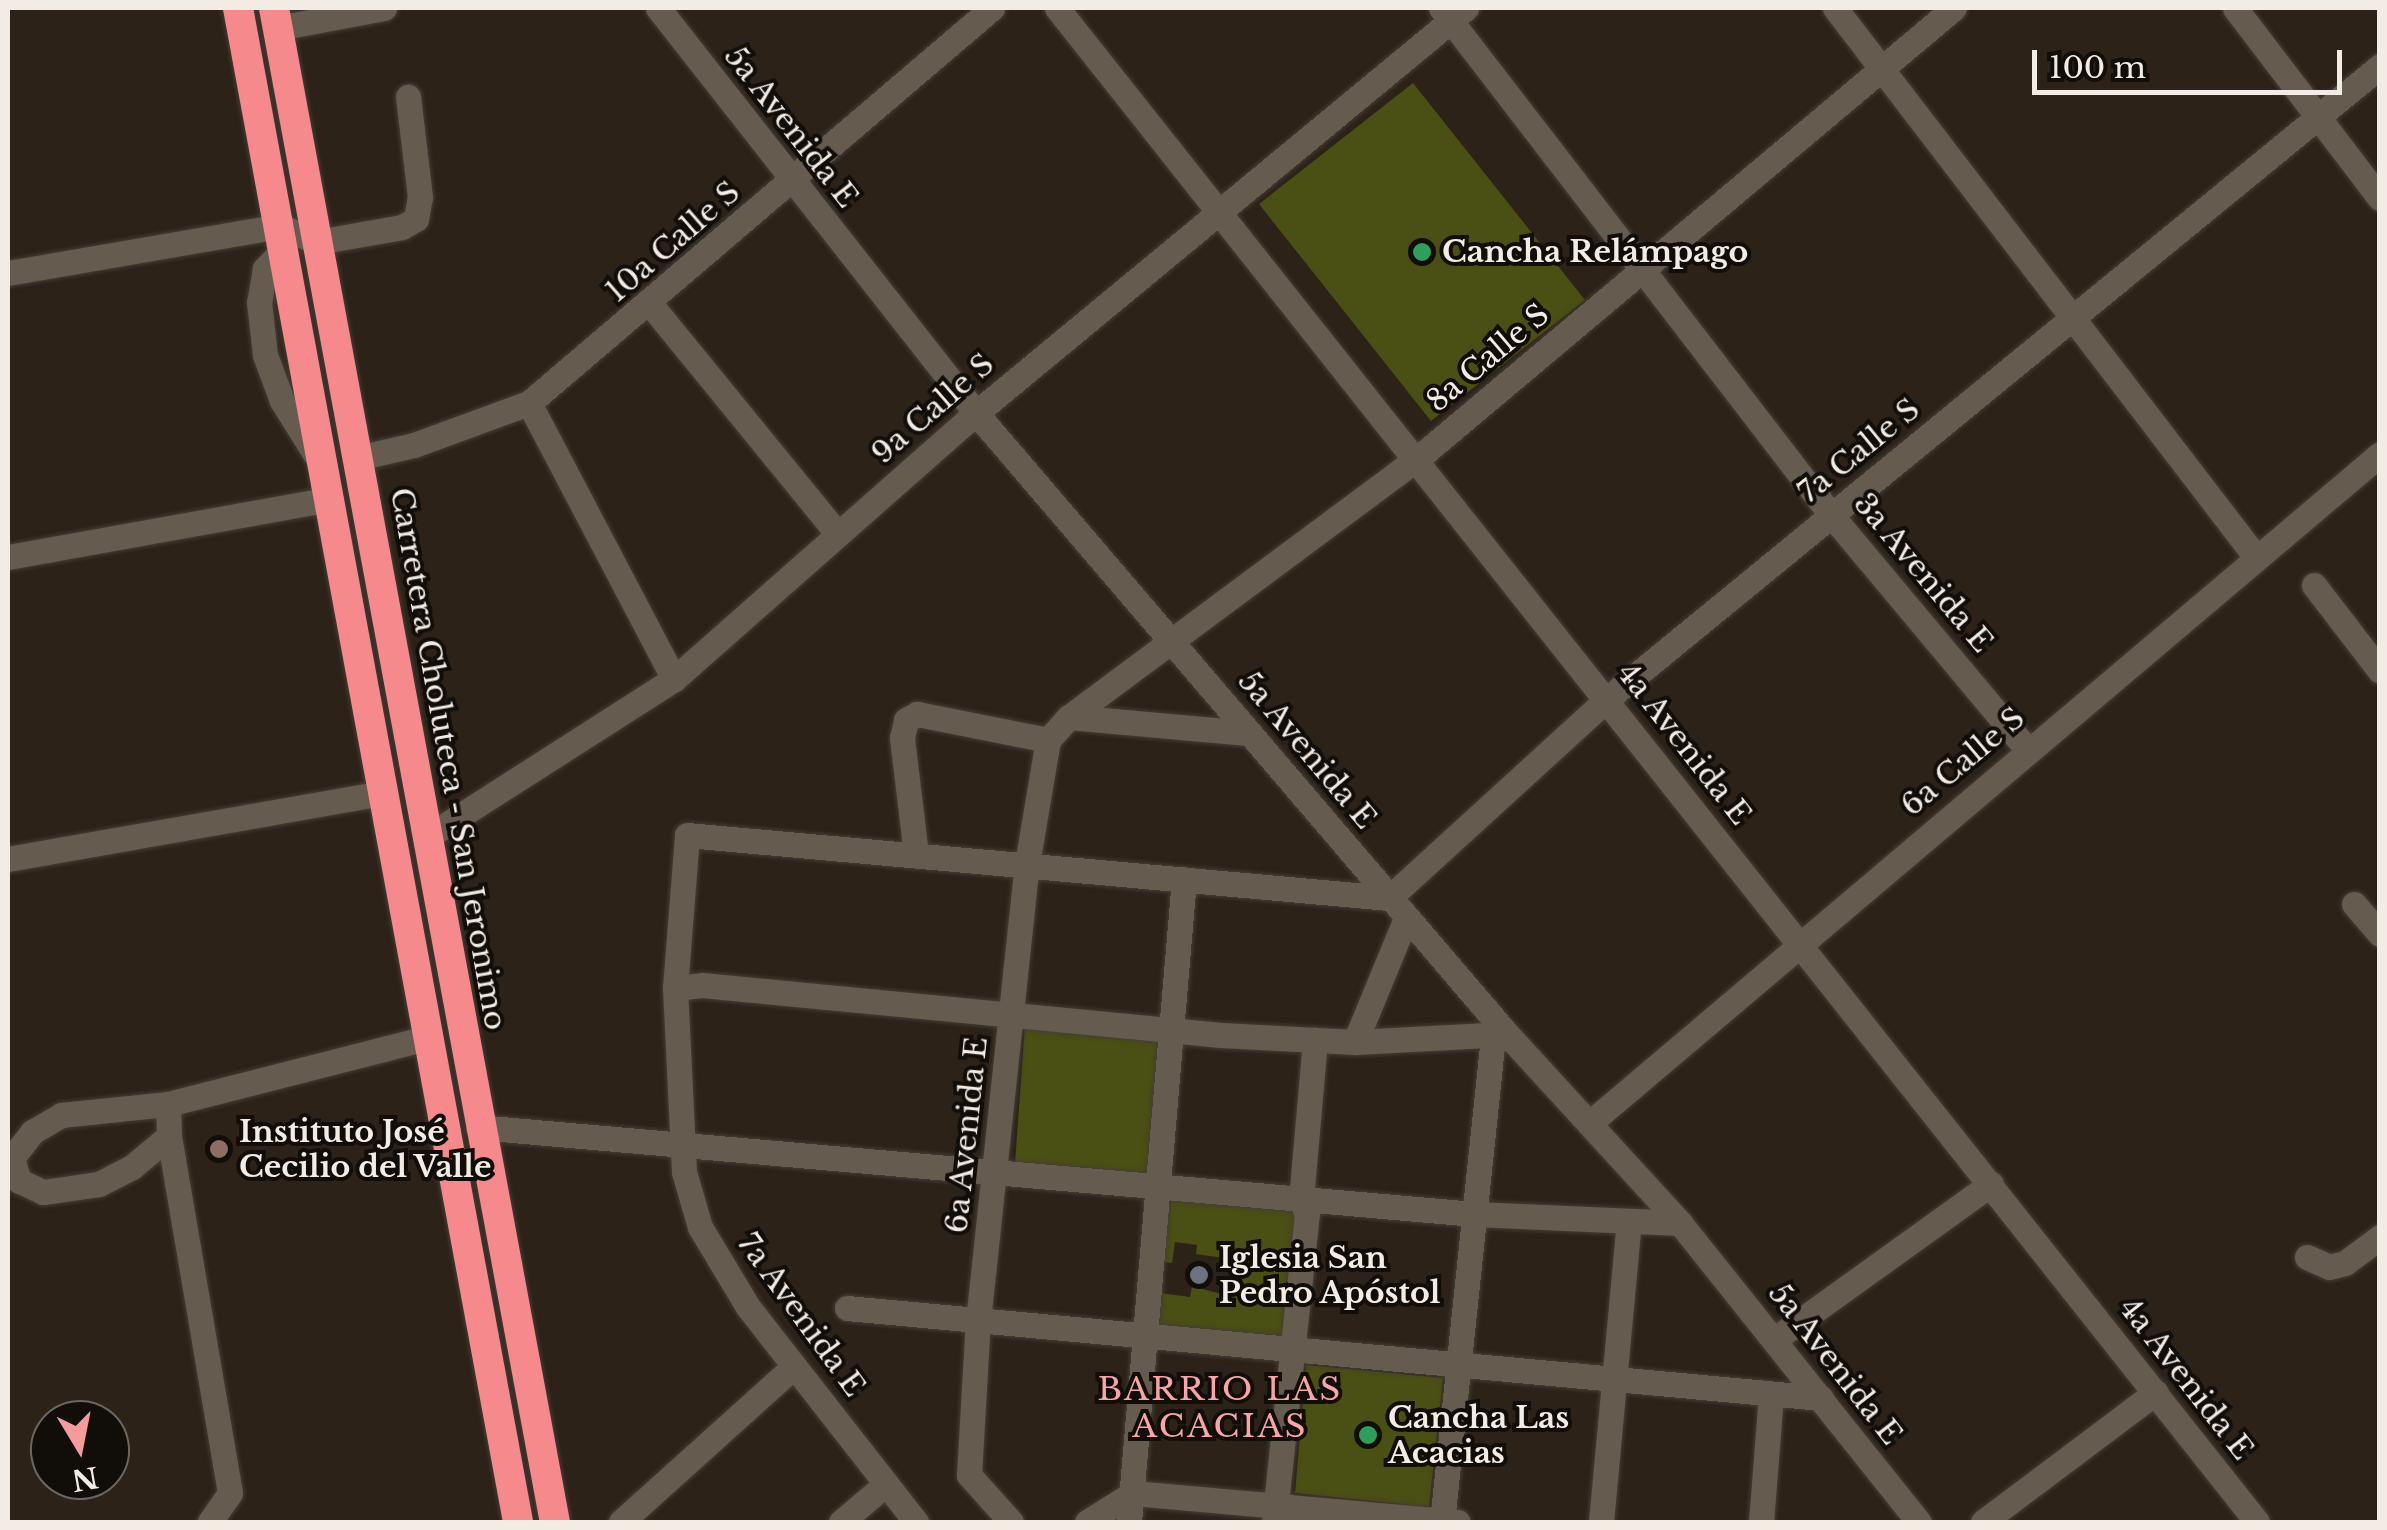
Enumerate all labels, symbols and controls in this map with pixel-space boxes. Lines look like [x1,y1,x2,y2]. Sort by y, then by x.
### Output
scale bar [2037,30,2347,92]
street label: 5a Avenida E [716,38,866,216]
text: 100 m [2049,49,2146,86]
street label: 10a Calle S [599,174,747,310]
place label: Cancha Relámpago [1442,234,1748,270]
marker: Cancha Relámpago [1411,241,1433,263]
street label: 8a Calle S [1419,296,1557,420]
street label: 9a Calle S [865,346,1001,472]
street label: 7a Calle S [1791,391,1927,511]
street label: Carretera Choluteca - San Jeronimo [382,485,514,1033]
street label: 3a Avenida E [1846,486,2000,660]
street label: 4a Avenida E [1609,655,1759,833]
street label: 5a Avenida E [1230,663,1384,837]
street label: 6a Calle S [1894,700,2032,824]
street label: 6a Avenida E [939,1034,995,1236]
place label: Instituto José Cecilio del Valle [239,1114,493,1184]
marker: Instituto José Cecilio del Valle [208,1138,230,1160]
street label: 7a Avenida E [729,1226,873,1404]
place label: Iglesia San Pedro Apóstol [1219,1240,1442,1310]
marker: Iglesia San Pedro Apóstol [1188,1264,1210,1286]
street label: 5a Avenida E [1760,1275,1910,1453]
street label: 4a Avenida E [2111,1290,2261,1468]
district label: BARRIO LAS ACACIAS [1097,1371,1343,1446]
north arrow [30,1400,130,1500]
place label: Cancha Las Acacias [1388,1400,1569,1470]
marker: Cancha Las Acacias [1357,1424,1379,1446]
text: N [69,1459,101,1498]

